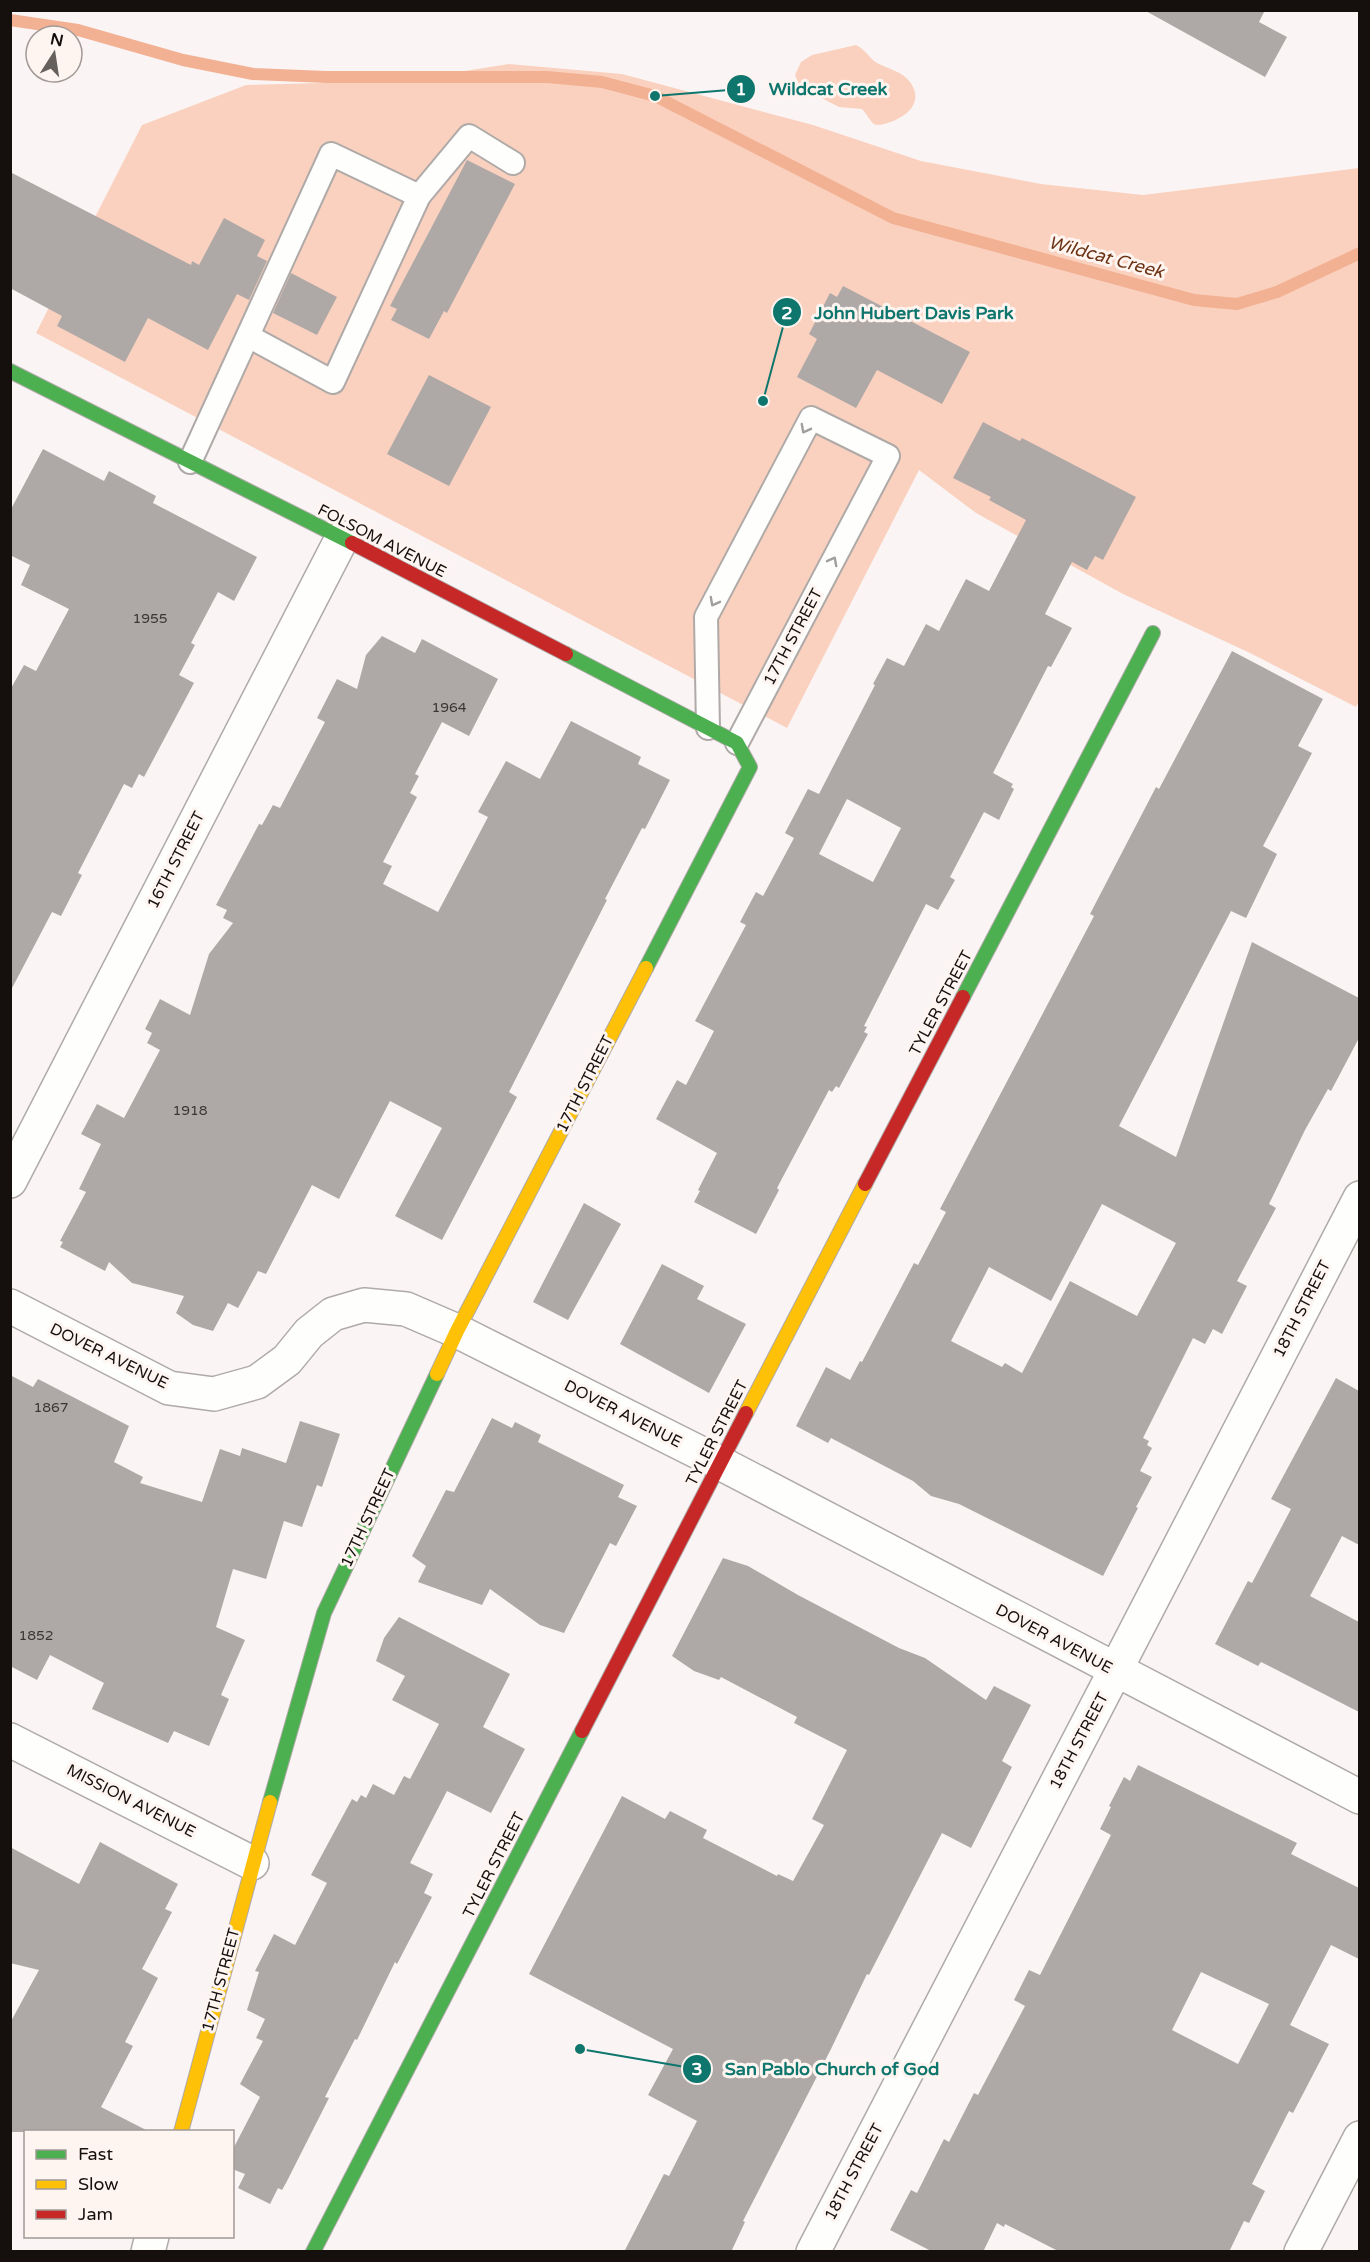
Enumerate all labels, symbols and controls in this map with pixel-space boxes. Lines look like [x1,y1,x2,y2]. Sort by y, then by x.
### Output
north arrow [24,24,84,84]
text: N [49,29,65,51]
callout: Wildcat Creek [726,71,899,107]
text: 1 [735,78,747,100]
text: Wildcat Creek [769,78,887,100]
water label: Wildcat Creek [1046,231,1167,283]
callout: John Hubert Davis Park [772,294,1025,330]
text: 2 [781,302,793,324]
text: John Hubert Davis Park [813,302,1014,324]
one-way arrow [801,423,812,433]
street label: FOLSOM AVENUE [314,500,450,582]
one-way arrow [826,557,837,567]
street label: 17TH STREET [759,585,827,689]
one-way arrow [710,595,721,606]
house number: 1955 [132,610,168,627]
house number: 1964 [431,699,467,716]
street label: 16TH STREET [143,808,209,912]
street label: TYLER STREET [905,947,977,1059]
street label: 17TH STREET [552,1032,618,1136]
house number: 1918 [172,1102,208,1119]
street label: 18TH STREET [1269,1257,1335,1361]
street label: DOVER AVENUE [46,1319,172,1393]
street label: DOVER AVENUE [561,1376,685,1452]
street label: TYLER STREET [682,1376,752,1489]
house number: 1867 [33,1399,69,1416]
street label: 17TH STREET [336,1465,400,1571]
street label: DOVER AVENUE [992,1600,1116,1678]
house number: 1852 [18,1627,54,1644]
street label: 18TH STREET [1045,1689,1113,1793]
street label: MISSION AVENUE [63,1760,199,1842]
street label: TYLER STREET [459,1808,529,1921]
street label: 17TH STREET [198,1926,245,2034]
callout: San Pablo Church of God [682,2051,951,2087]
text: 3 [691,2058,703,2080]
text: San Pablo Church of God [725,2058,939,2080]
street label: 18TH STREET [820,2120,888,2224]
legend [24,2130,234,2238]
text: Fast [78,2143,113,2165]
text: Slow [78,2173,119,2195]
text: Jam [78,2203,113,2225]

